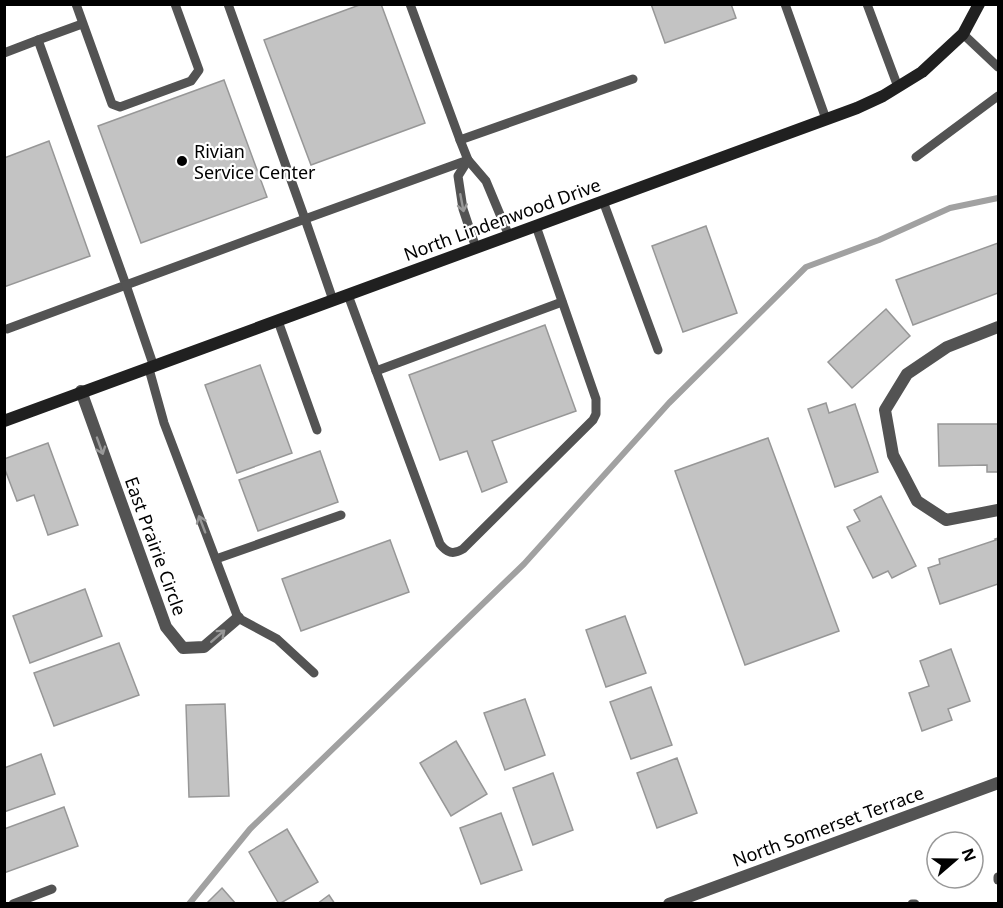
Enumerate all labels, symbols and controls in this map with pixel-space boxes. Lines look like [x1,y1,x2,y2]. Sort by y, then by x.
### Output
place label: Rivian Service Center [194,139,316,184]
marker: Rivian Service Center [175,154,189,168]
street label: North Lindenwood Drive [400,172,604,266]
one-way arrow [457,193,469,212]
one-way arrow [96,436,107,455]
street label: East Prairie Circle [120,473,192,619]
one-way arrow [196,515,207,534]
one-way arrow [210,629,225,643]
street label: North Somerset Terrace [729,780,927,872]
north arrow [925,830,985,890]
text: N [957,845,982,865]

